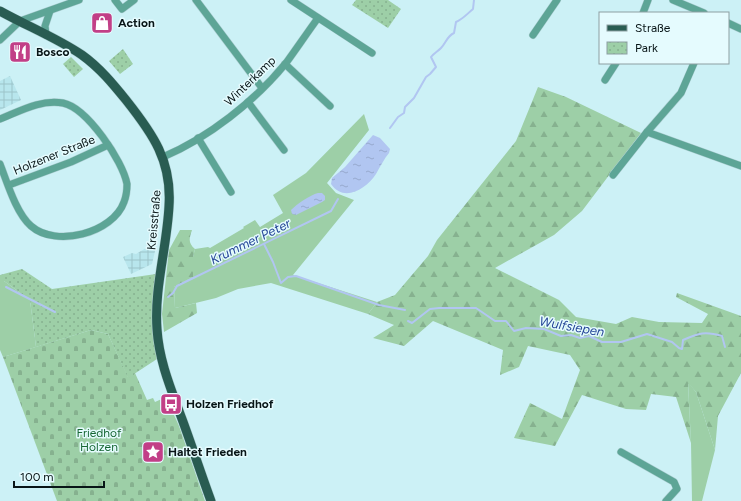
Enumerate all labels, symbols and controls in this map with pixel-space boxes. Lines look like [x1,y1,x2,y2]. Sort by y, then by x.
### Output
shop icon: Action [89,10,115,36]
legend [599,12,729,64]
place label: Action [118,16,155,30]
text: Straße [635,21,671,35]
restaurant icon: Bosco [7,39,33,65]
text: Park [635,41,658,55]
place label: Bosco [36,45,69,59]
street label: Winterkamp [222,53,278,109]
street label: Holzener Straße [11,132,97,178]
street label: Kreisstraße [144,189,164,250]
water label: Krummer Peter [208,215,293,267]
water label: Wulfsiepen [538,313,606,340]
bus stop icon: Holzen Friedhof [158,391,184,417]
place label: Holzen Friedhof [186,397,274,411]
park label: Friedhof Holzen [77,426,122,454]
place icon: Haltet Frieden [140,439,166,465]
place label: Haltet Frieden [168,445,247,459]
scale bar [14,463,104,489]
text: 100 m [20,470,54,484]

